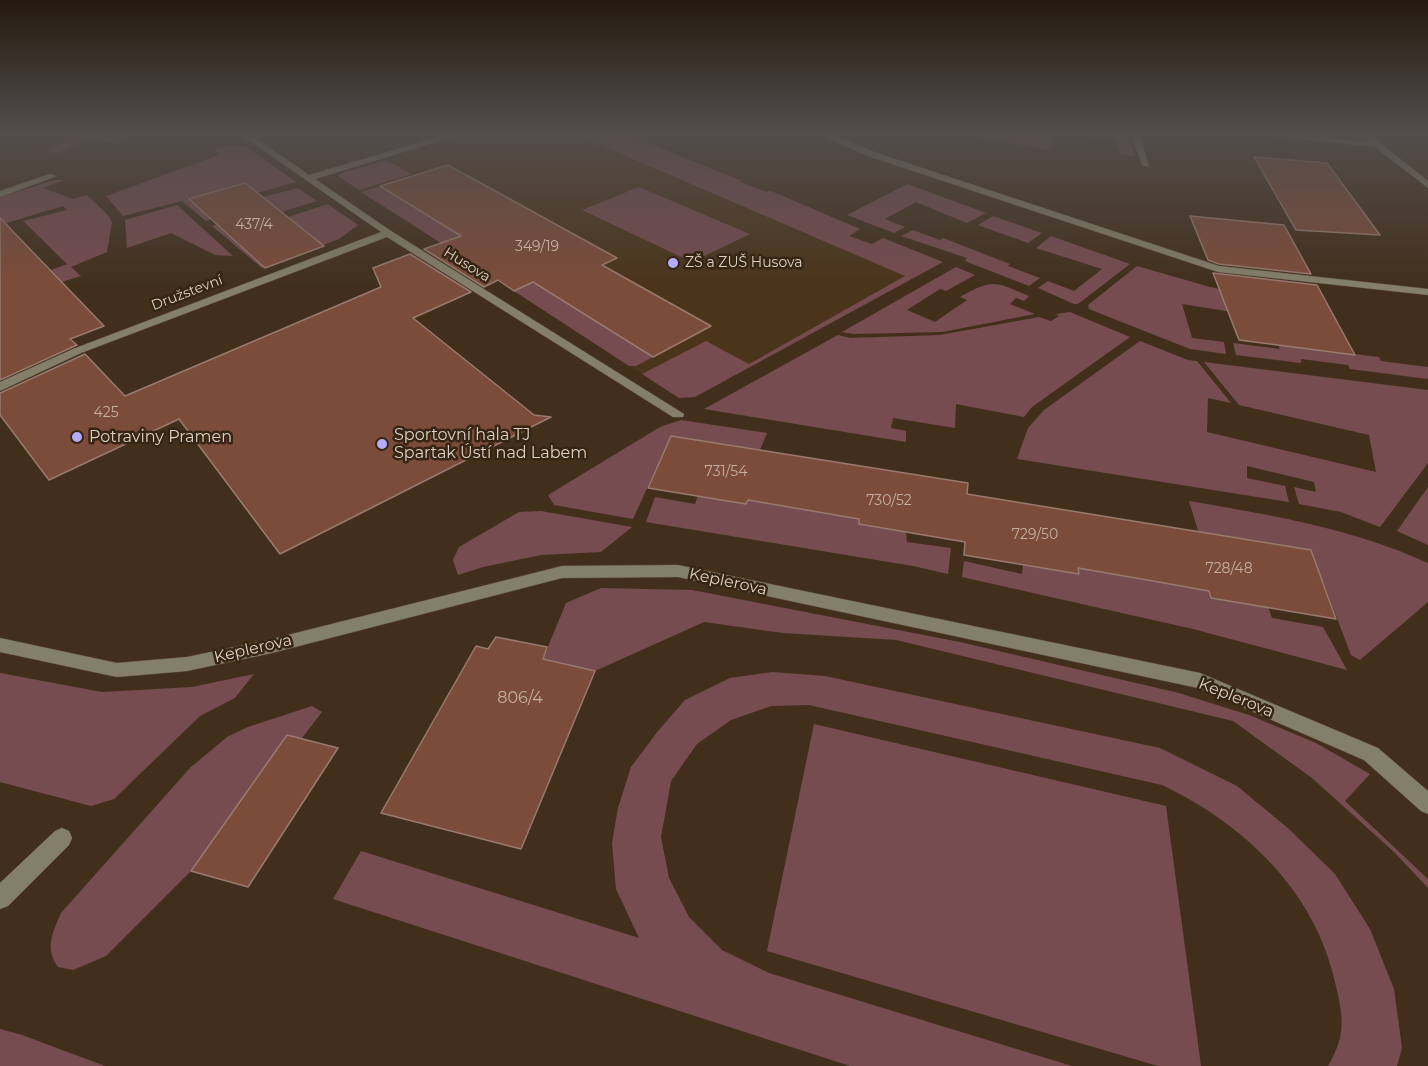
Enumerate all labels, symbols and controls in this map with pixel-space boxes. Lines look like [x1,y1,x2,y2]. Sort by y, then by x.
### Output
house number: 437/4 [235,217,273,233]
house number: 349/19 [515,239,559,255]
street label: Husova [441,244,493,286]
place label: ZŠ a ZUŠ Husova [685,255,803,271]
marker: ZŠ a ZUŠ Husova [666,256,680,270]
street label: Družstevní [149,272,225,314]
house number: 425 [93,405,119,421]
place label: Sportovní hala TJ Spartak Ústí nad Labem [394,425,587,463]
place label: Potraviny Pramen [89,427,232,447]
marker: Potraviny Pramen [70,430,84,444]
marker: Sportovní hala TJ Spartak Ústí nad Labem [375,437,389,451]
house number: 731/54 [705,464,747,480]
house number: 730/52 [866,493,912,509]
house number: 729/50 [1012,527,1058,543]
house number: 728/48 [1205,561,1253,577]
street label: Keplerova [687,564,769,600]
street label: Keplerova [212,631,294,667]
street label: Keplerova [1196,674,1276,722]
house number: 806/4 [497,688,543,708]

